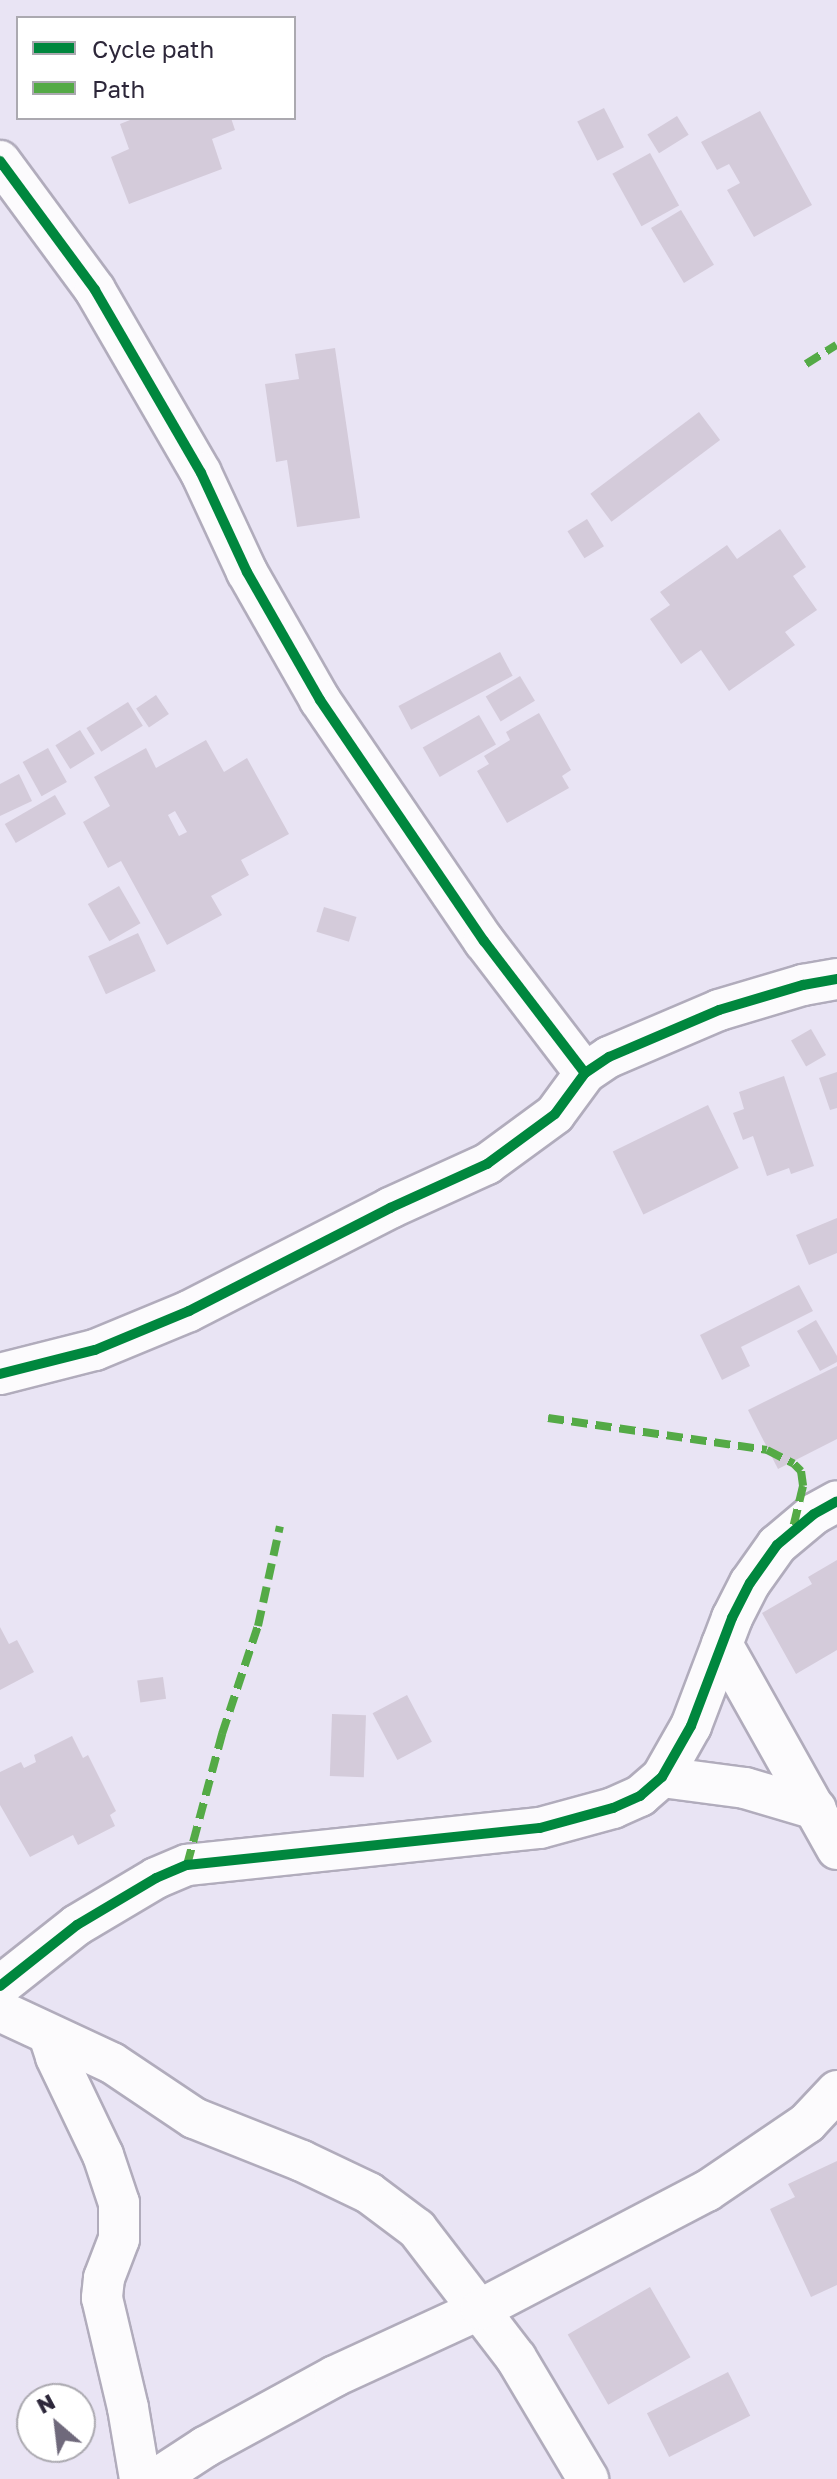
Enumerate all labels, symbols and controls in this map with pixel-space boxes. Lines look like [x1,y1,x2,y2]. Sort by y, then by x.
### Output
legend [16,16,296,120]
text: Cycle path [92,34,214,63]
text: Path [92,74,145,103]
north arrow [16,2383,96,2463]
text: N [32,2387,59,2419]

